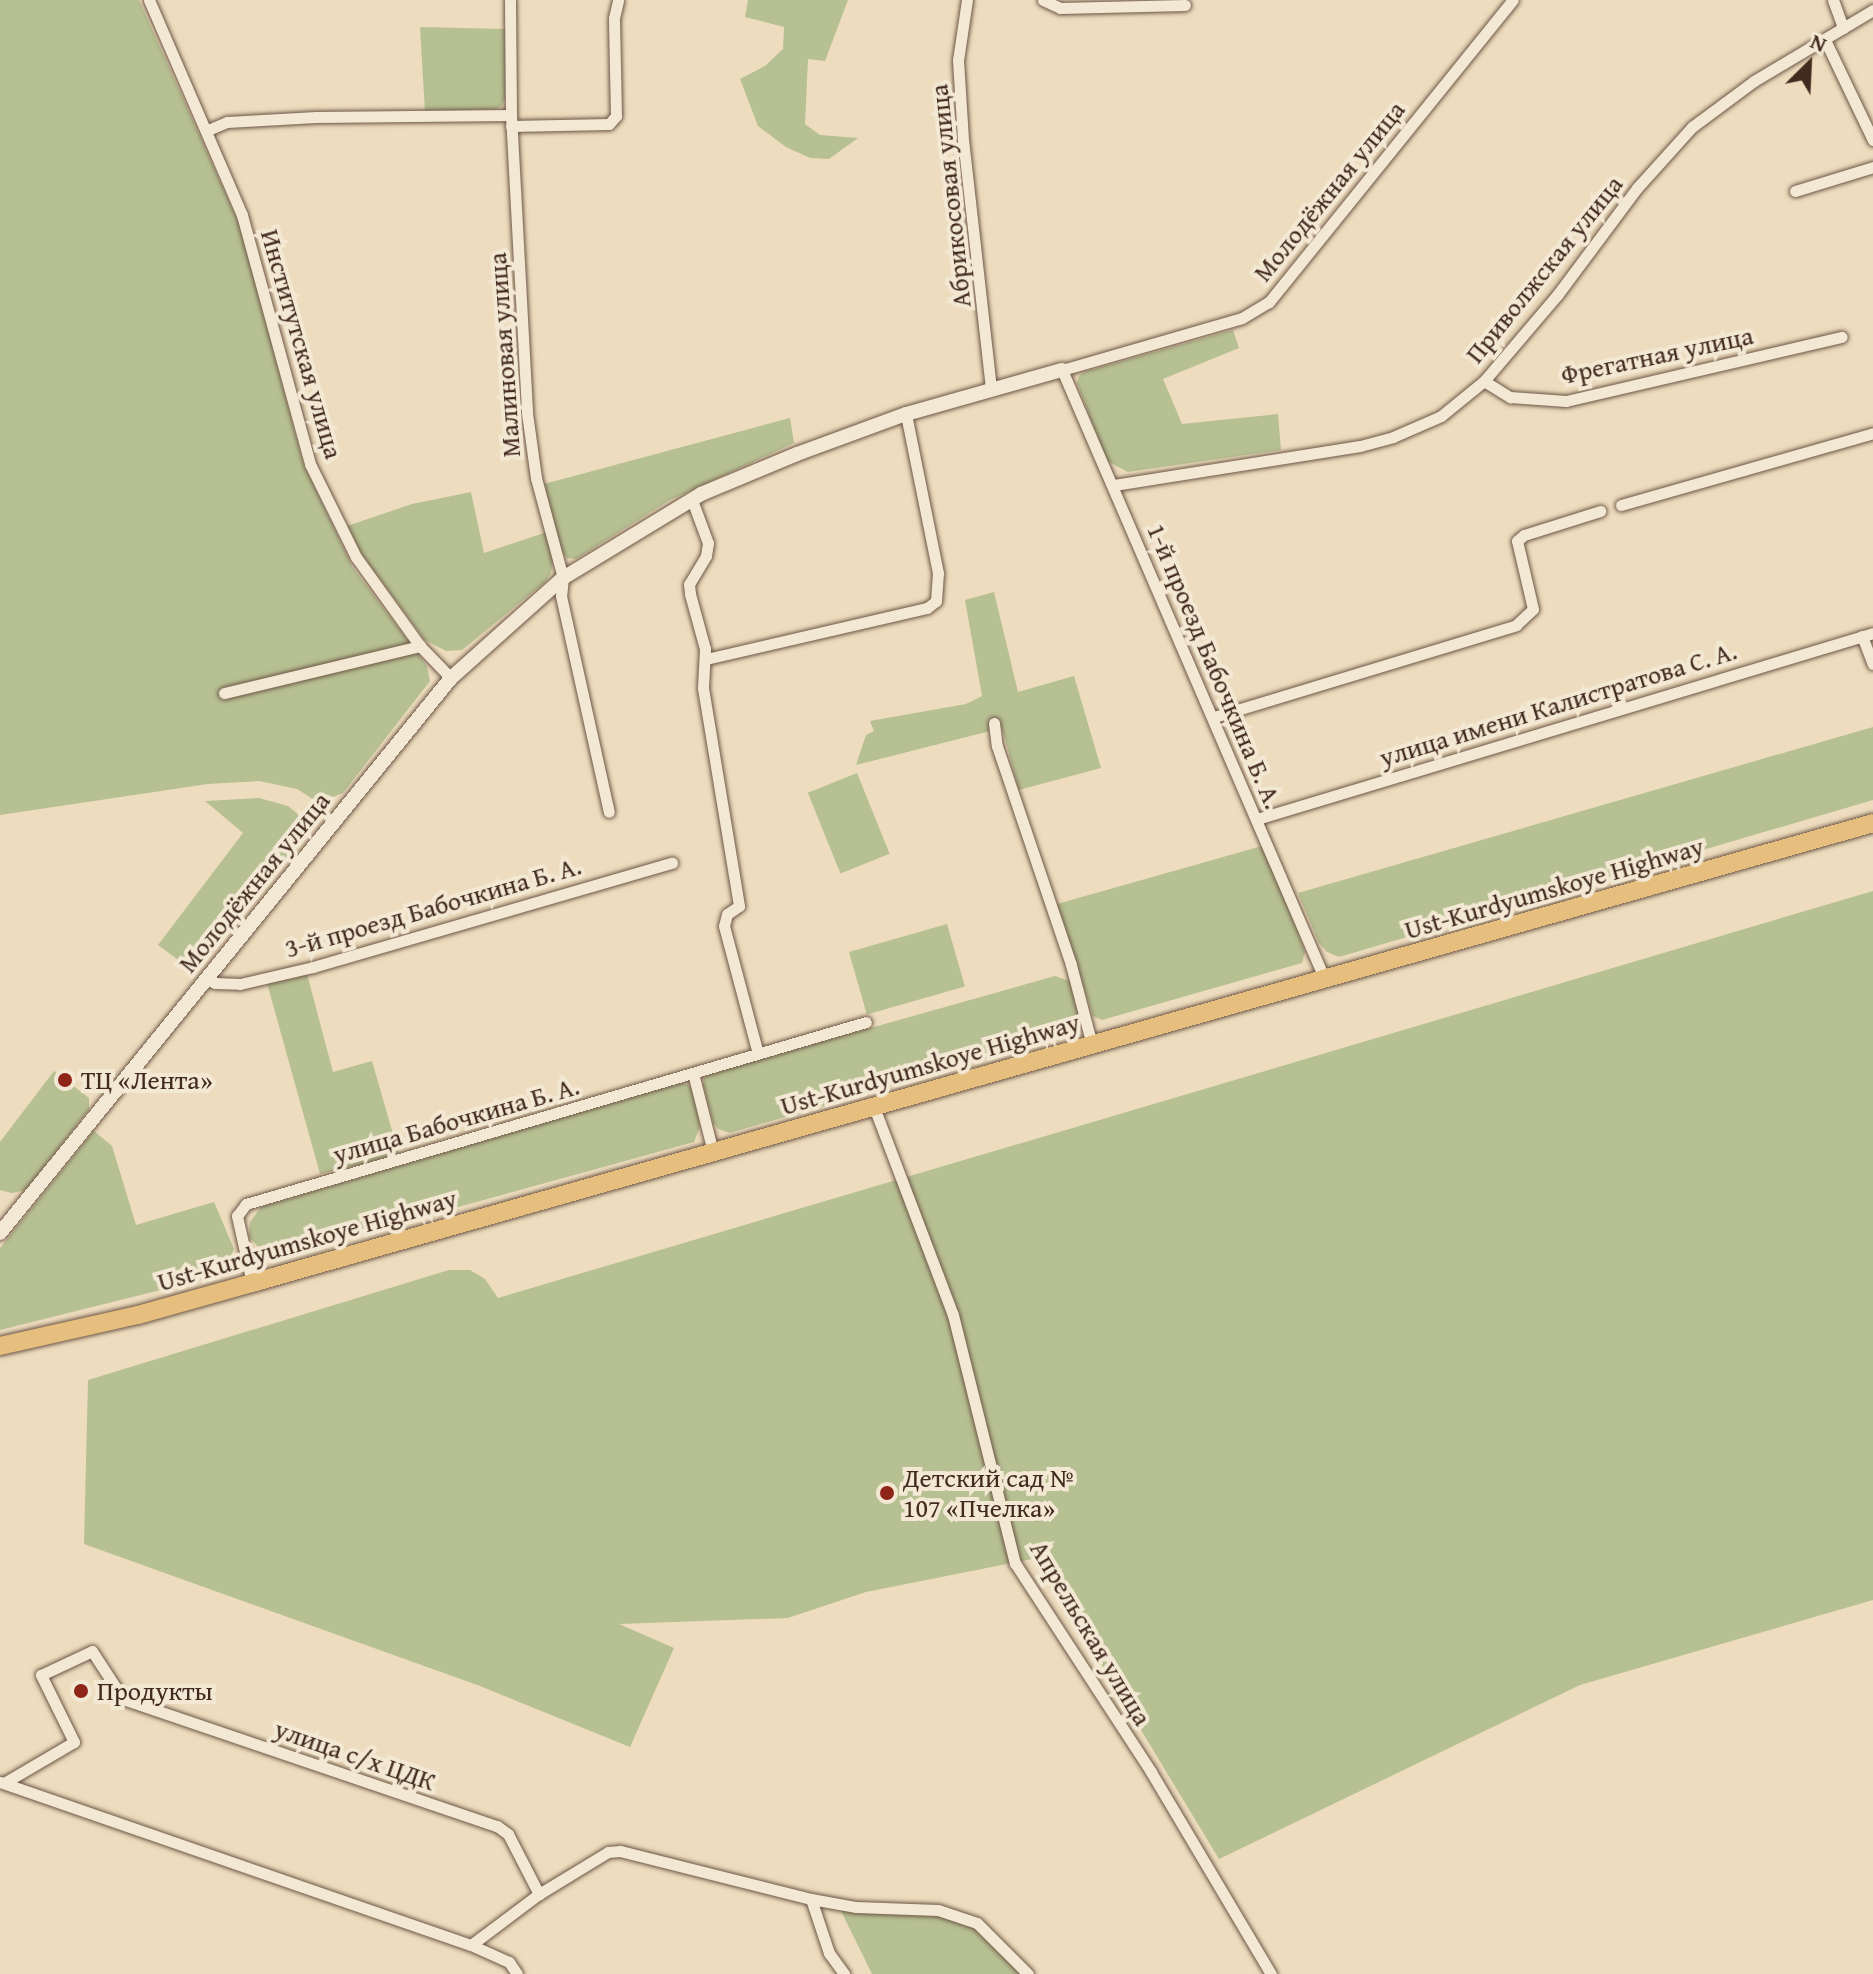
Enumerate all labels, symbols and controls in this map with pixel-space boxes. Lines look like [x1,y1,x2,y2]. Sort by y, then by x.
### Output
north arrow [1769,24,1849,104]
text: N [1806,24,1832,60]
street label: Абрикосовая улица [923,83,977,309]
street label: Молодёжная улица [1247,94,1411,288]
street label: Приволжская улица [1459,169,1629,369]
street label: Институтская улица [254,226,350,462]
street label: Малиновая улица [481,252,527,458]
street label: Фрегатная улица [1558,319,1756,391]
street label: 1-й проезд Бабочкина Б. А. [1141,519,1289,813]
street label: улица имени Калистратова С. А. [1376,635,1740,773]
street label: Молодёжная улица [172,785,336,979]
street label: Ust-Kurdyumskoye Highway [1401,830,1707,946]
street label: 3-й проезд Бабочкина Б. А. [281,850,585,964]
street label: Ust-Kurdyumskoye Highway [777,1006,1083,1122]
place label: ТЦ «Лента» [81,1064,213,1096]
street label: улица Бабочкина Б. А. [329,1070,583,1170]
marker: ТЦ «Лента» [56,1071,74,1089]
street label: Ust-Kurdyumskoye Highway [154,1182,460,1298]
place label: Детский сад № 107 «Пчелка» [903,1462,1074,1524]
marker: Детский сад № 107 «Пчелка» [878,1484,896,1502]
street label: Апрельская улица [1024,1535,1158,1731]
place label: Продукты [97,1675,213,1707]
marker: Продукты [72,1682,90,1700]
street label: улица с/х ЦДК [270,1713,440,1797]

